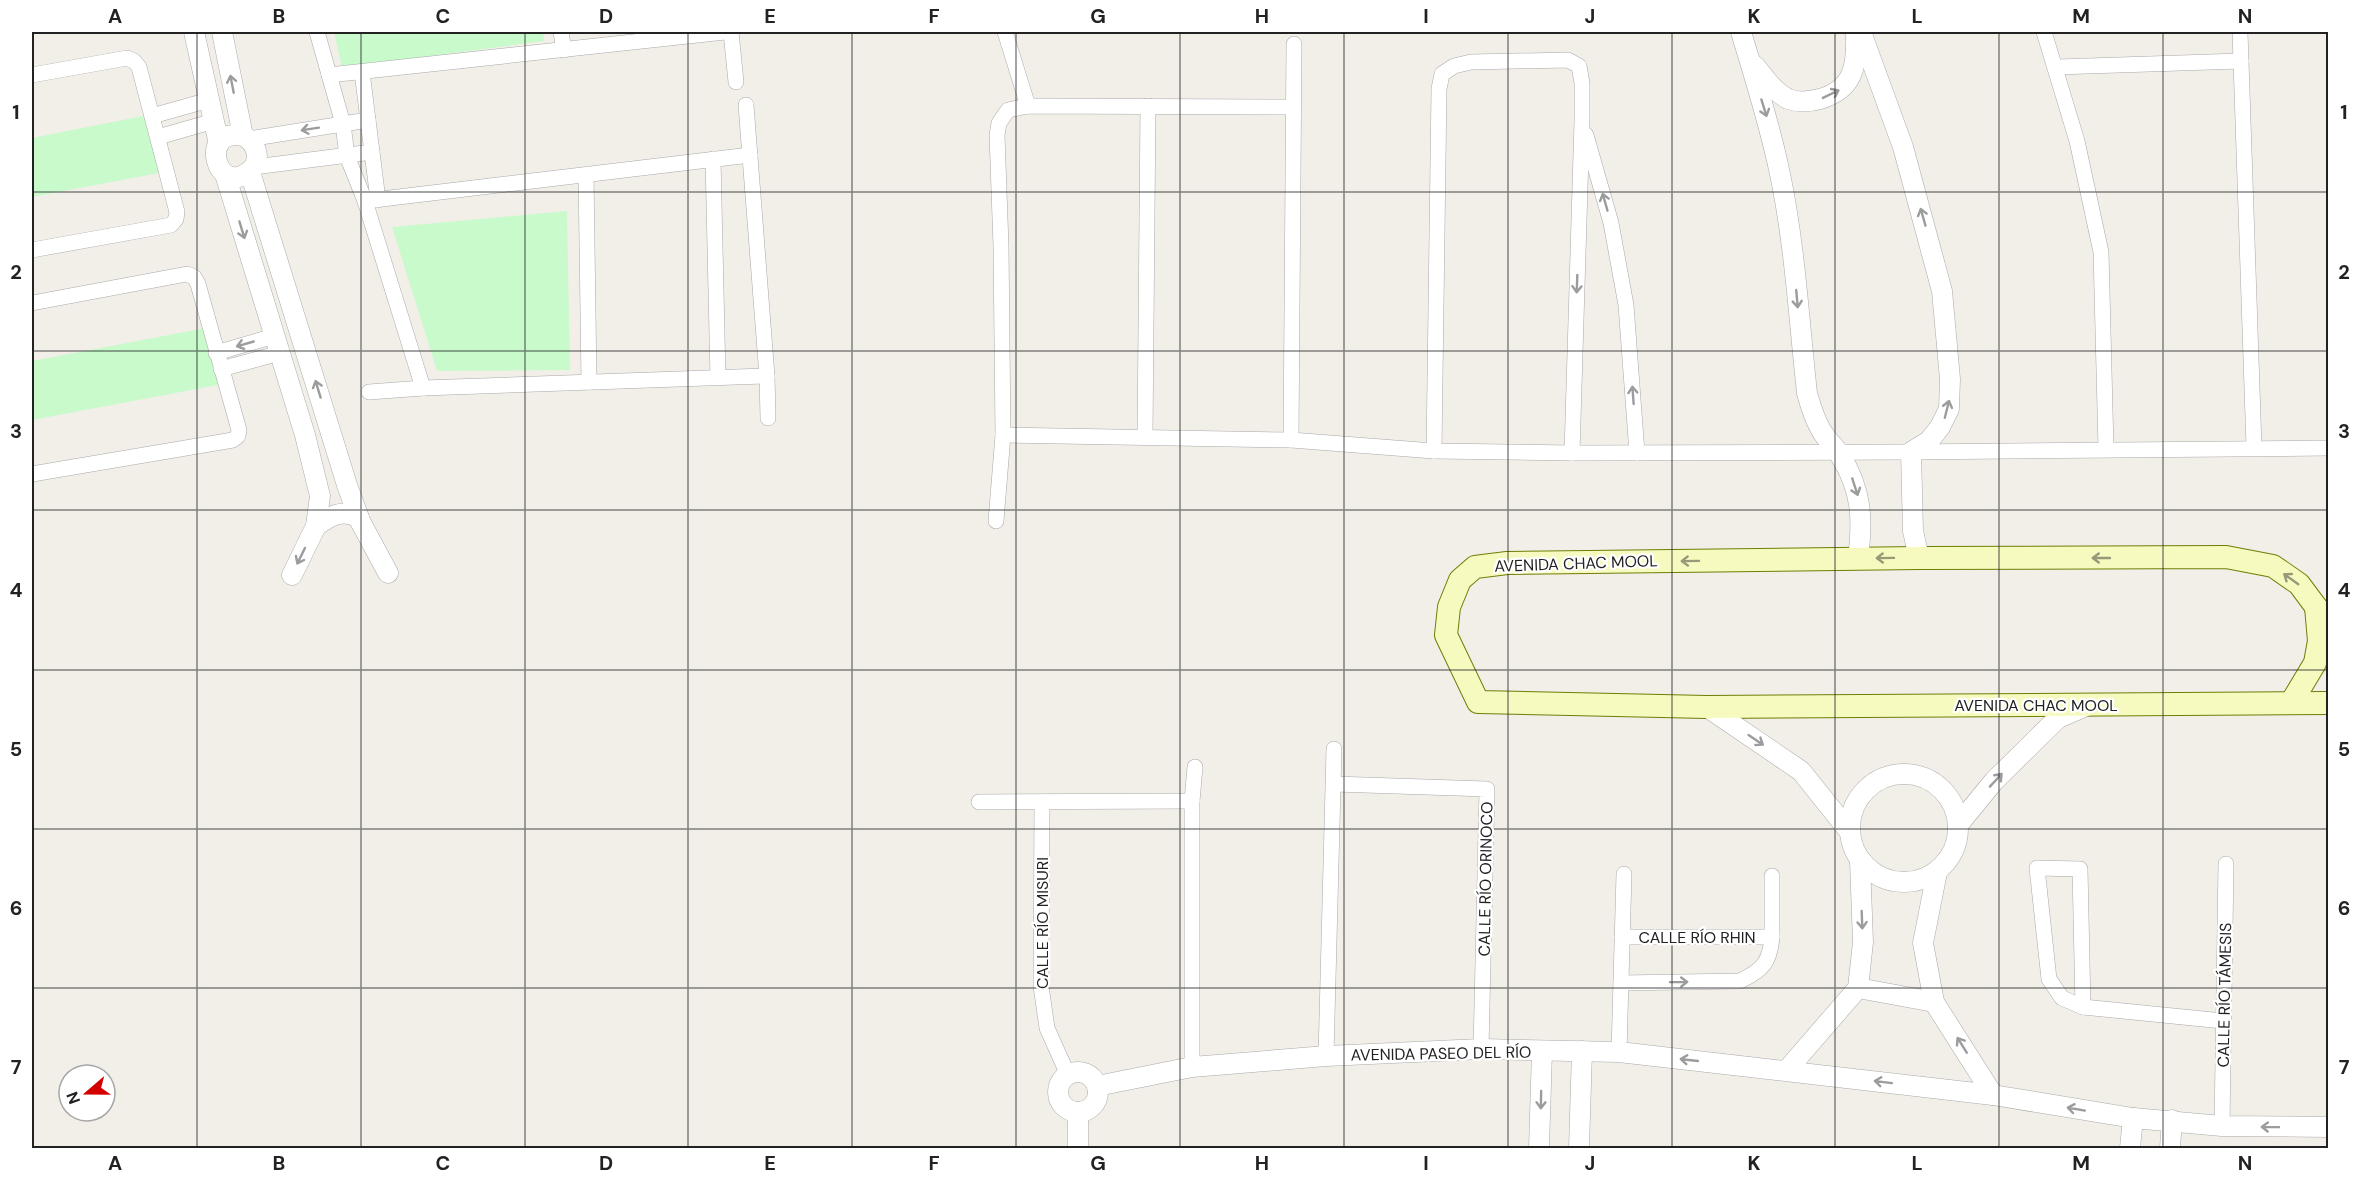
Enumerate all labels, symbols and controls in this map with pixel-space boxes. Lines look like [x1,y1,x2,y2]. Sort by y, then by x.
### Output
text: A [108,3,122,29]
text: B [273,3,285,29]
text: C [436,3,450,29]
text: D [599,3,613,29]
text: E [764,3,776,29]
text: F [928,3,940,29]
text: G [1090,3,1106,29]
text: H [1255,3,1269,29]
text: I [1423,3,1429,29]
text: J [1585,3,1595,29]
text: K [1747,3,1761,29]
text: L [1911,3,1923,29]
text: M [2072,3,2090,29]
text: N [2238,3,2252,29]
one-way arrow [226,74,237,94]
one-way arrow [1822,87,1840,99]
one-way arrow [1759,98,1770,117]
text: 1 [12,99,20,125]
text: 1 [2340,99,2348,125]
one-way arrow [301,123,320,134]
one-way arrow [1599,193,1610,212]
one-way arrow [1917,208,1928,227]
one-way arrow [237,220,248,239]
text: 2 [10,259,22,285]
text: 2 [2338,259,2350,285]
one-way arrow [1572,274,1583,294]
one-way arrow [1792,289,1803,309]
one-way arrow [236,339,255,351]
one-way arrow [312,380,323,399]
one-way arrow [1627,385,1638,405]
one-way arrow [1942,400,1953,419]
text: 3 [10,418,22,444]
text: 3 [2338,418,2350,444]
one-way arrow [1850,477,1861,496]
one-way arrow [295,546,307,564]
street label: AVENIDA CHAC MOOL [1494,550,1658,577]
one-way arrow [1876,552,1896,564]
one-way arrow [2092,552,2112,564]
one-way arrow [1681,555,1701,567]
one-way arrow [2284,573,2300,585]
text: 4 [10,577,23,603]
text: 4 [2338,577,2351,603]
street label: AVENIDA CHAC MOOL [1954,695,2118,716]
one-way arrow [1747,734,1763,746]
text: 5 [10,736,22,762]
text: 5 [2338,736,2350,762]
one-way arrow [1988,773,2003,788]
street label: CALLE RÍO ORINOCO [1474,801,1497,957]
street label: CALLE RÍO MISURI [1032,857,1053,989]
text: 6 [10,895,22,921]
text: 6 [2338,895,2350,921]
one-way arrow [1857,909,1868,929]
street label: CALLE RÍO TÁMESIS [2213,922,2236,1068]
street label: CALLE RÍO RHIN [1638,927,1756,948]
one-way arrow [1669,976,1689,988]
one-way arrow [1955,1037,1967,1054]
street label: AVENIDA PASEO DEL RÍO [1351,1041,1531,1066]
text: 7 [11,1054,22,1080]
one-way arrow [1680,1054,1700,1065]
text: 7 [2339,1054,2350,1080]
north arrow [57,1063,117,1123]
one-way arrow [1874,1076,1894,1087]
text: N [62,1089,85,1107]
one-way arrow [1535,1089,1547,1109]
one-way arrow [2067,1103,2087,1114]
one-way arrow [2261,1121,2281,1132]
text: A [108,1150,122,1176]
text: B [273,1150,285,1176]
text: C [436,1150,450,1176]
text: D [599,1150,613,1176]
text: E [764,1150,776,1176]
text: F [928,1150,940,1176]
text: G [1090,1150,1106,1176]
text: H [1255,1150,1269,1176]
text: I [1423,1150,1429,1176]
text: J [1585,1150,1595,1176]
text: K [1747,1150,1761,1176]
text: L [1911,1150,1923,1176]
text: M [2072,1150,2090,1176]
text: N [2238,1150,2252,1176]

